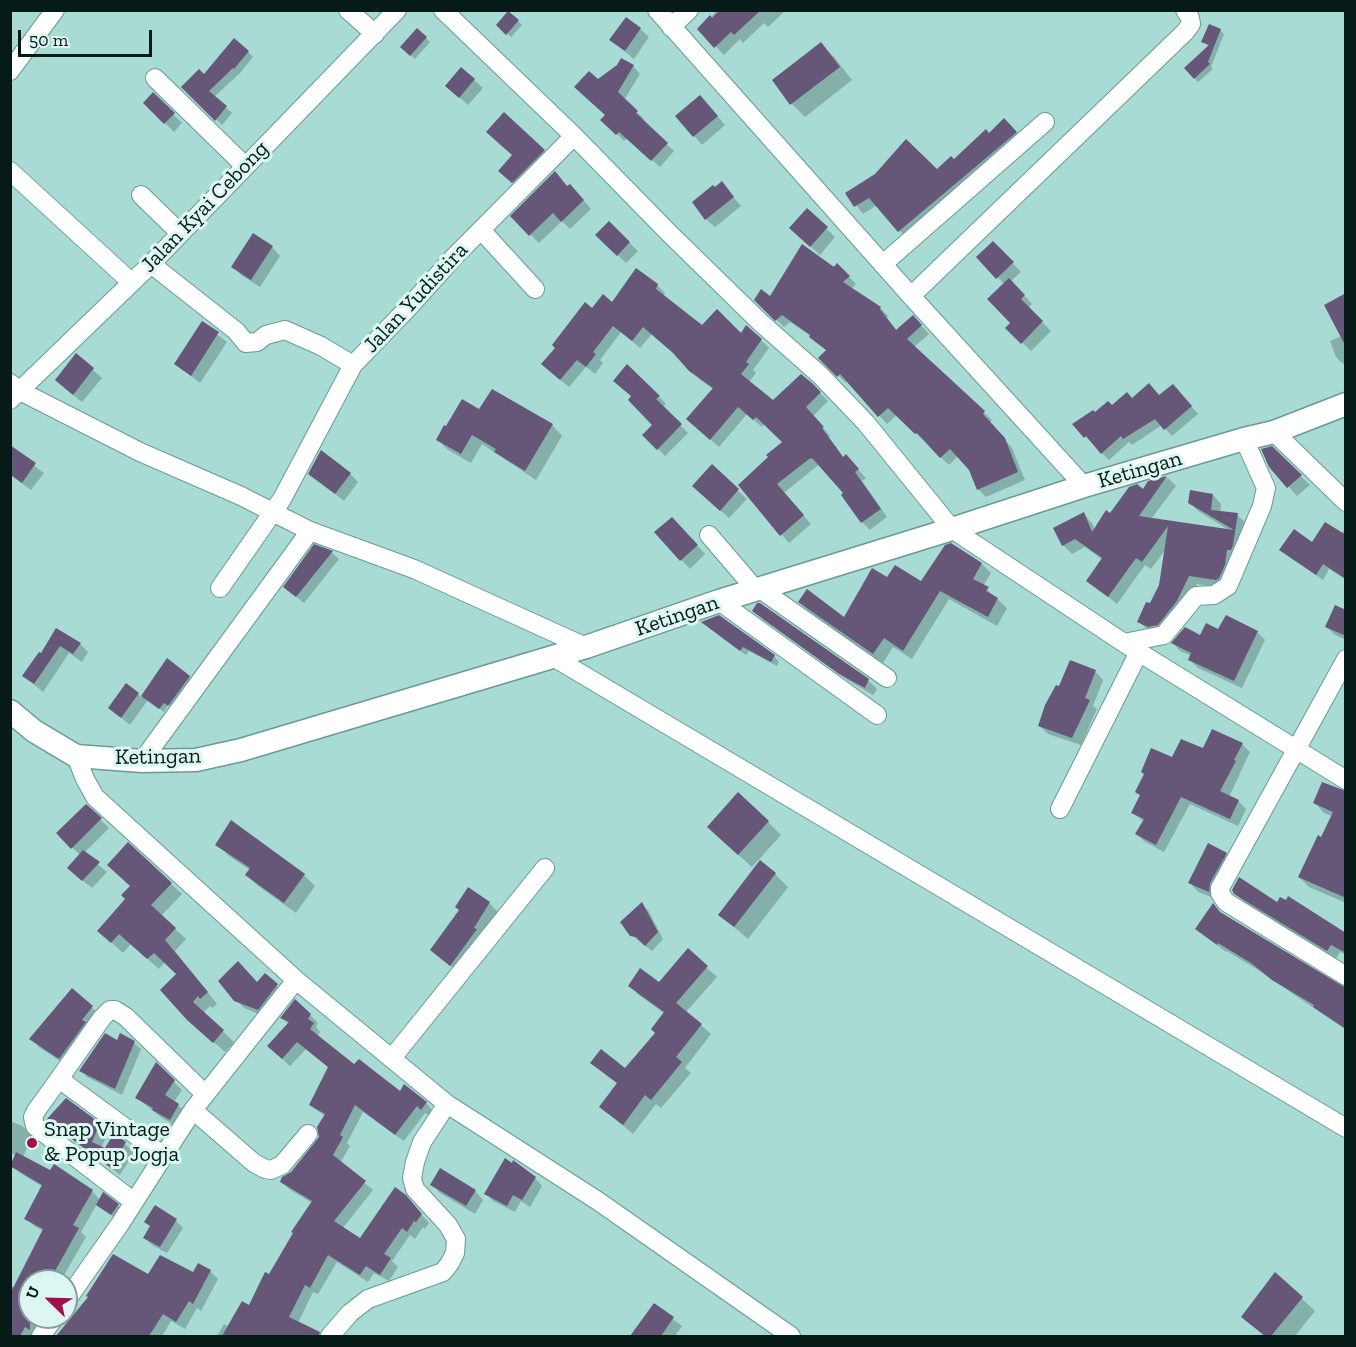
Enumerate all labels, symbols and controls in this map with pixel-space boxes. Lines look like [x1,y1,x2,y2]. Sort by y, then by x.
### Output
scale bar [21,18,154,56]
text: 50 m [29,29,68,51]
street label: Jalan Kyai Cebong [136,136,274,278]
street label: Jalan Yudistira [358,237,474,359]
street label: Ketingan [1095,445,1185,495]
street label: Ketingan [632,589,722,643]
street label: Ketingan [115,743,201,771]
place label: Snap Vintage & Popup Jogja [44,1117,179,1168]
marker: Snap Vintage & Popup Jogja [25,1136,39,1150]
north arrow [18,1269,78,1329]
text: U [22,1284,44,1302]

